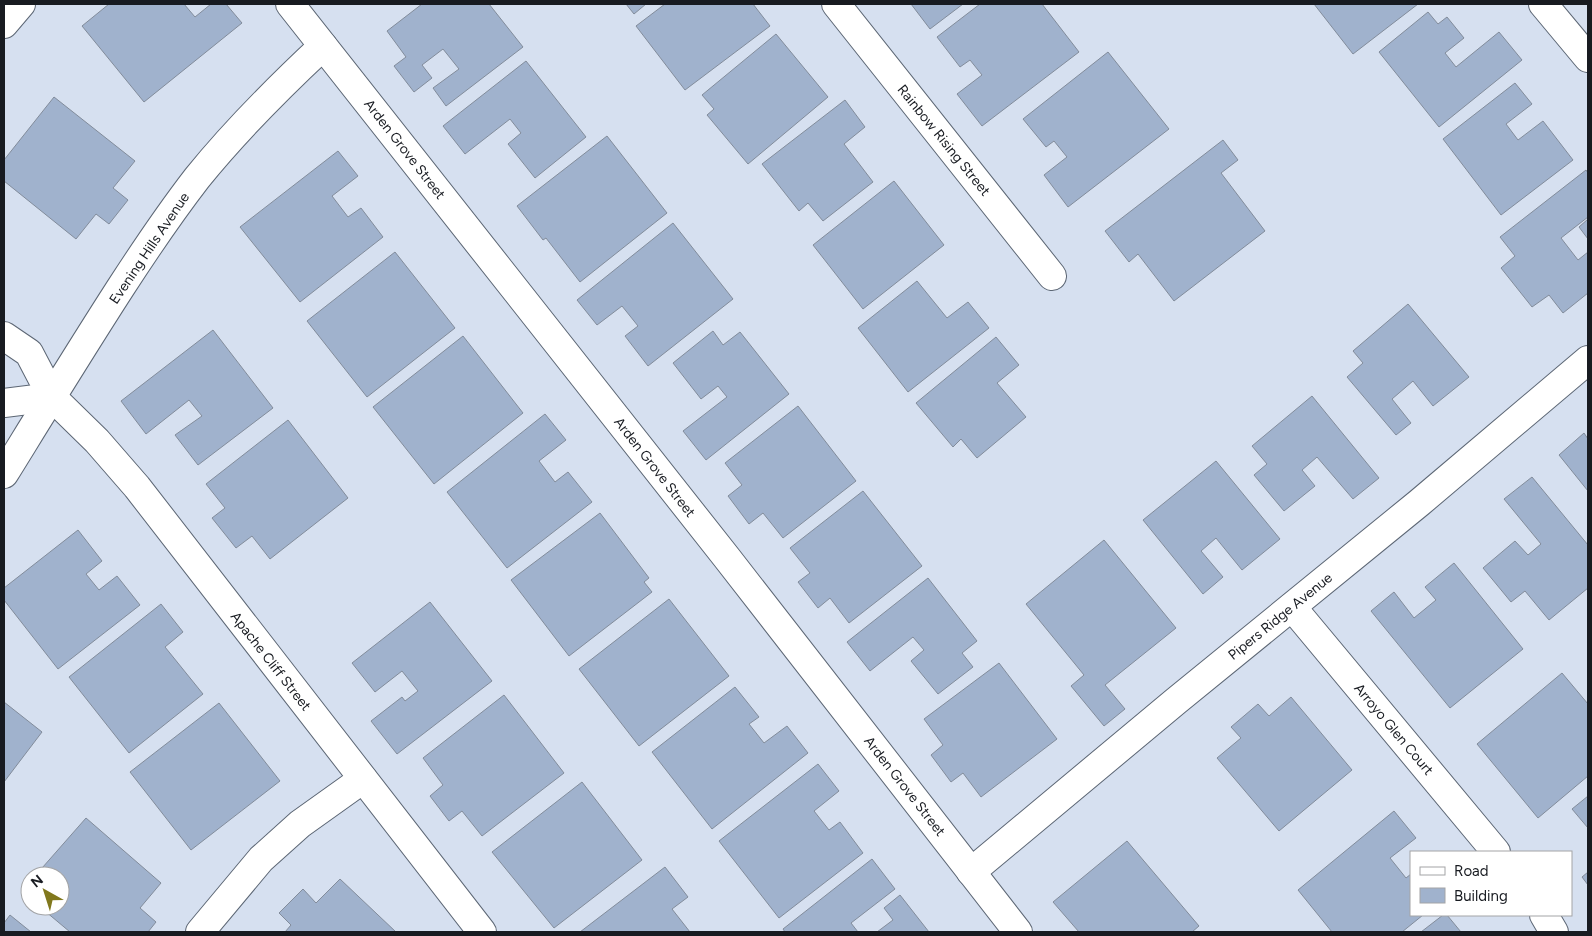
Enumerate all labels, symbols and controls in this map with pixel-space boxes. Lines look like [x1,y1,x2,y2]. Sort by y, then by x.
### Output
street label: Rainbow Rising Street [894,81,994,199]
street label: Arden Grove Street [360,96,449,203]
street label: Evening Hills Avenue [106,189,193,307]
street label: Arden Grove Street [610,414,699,521]
street label: Pipers Ridge Avenue [1225,569,1336,664]
street label: Apache Cliff Street [227,608,314,714]
street label: Arroyo Glen Court [1350,680,1437,779]
street label: Arden Grove Street [860,733,949,840]
legend [1410,851,1572,916]
text: Road [1454,862,1489,880]
north arrow [20,866,70,916]
text: N [28,871,47,891]
text: Building [1454,887,1508,905]

